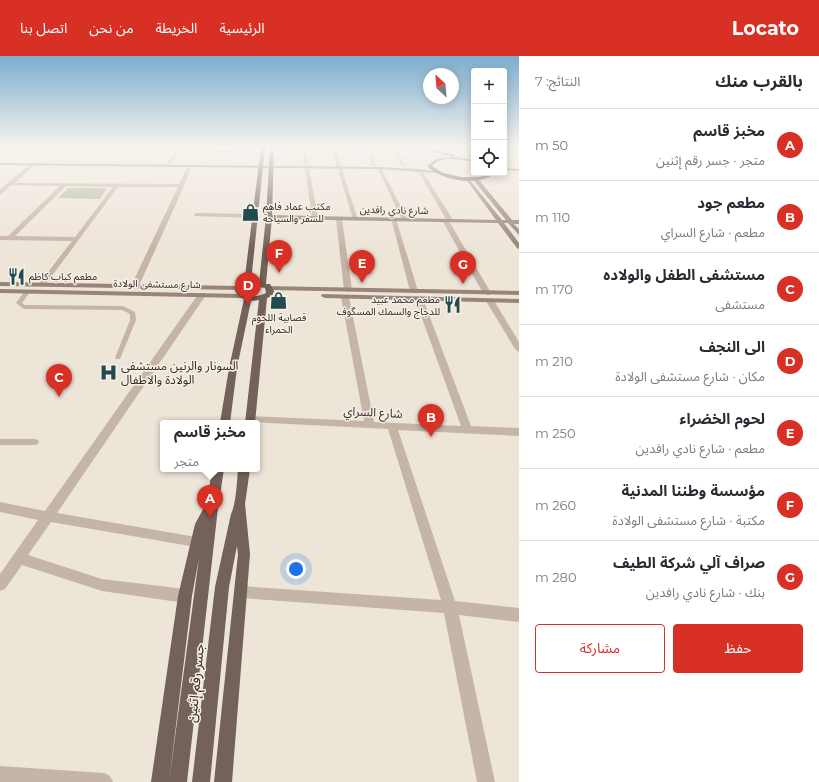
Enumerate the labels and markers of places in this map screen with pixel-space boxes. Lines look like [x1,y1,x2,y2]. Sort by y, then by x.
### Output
place label: مكتب عماد فاهم للسفر والسياحة [263,200,330,225]
shop icon: مكتب عماد فاهم للسفر والسياحة [240,202,260,222]
pin: F [266,240,292,273]
pin: E [349,250,375,283]
pin: G [450,251,476,284]
restaurant icon: مطعم كباب كاظم [6,266,26,286]
place label: مطعم كباب كاظم [29,270,97,284]
pin: D [235,272,261,305]
shop icon: قصابية اللحوم الحمراء [269,290,289,310]
place label: مطعم محمد عبيد للدجاج والسمك المسگوف [337,293,440,319]
restaurant icon: مطعم محمد عبيد للدجاج والسمك المسگوف [443,295,463,315]
place label: قصابية اللحوم الحمراء [252,311,307,336]
place label: السونار والرنين مستشفى الولادة والاطفال [121,358,239,387]
hospital icon: السونار والرنين مستشفى الولادة والاطفال [98,362,118,382]
pin: C [46,364,72,397]
pin: B [418,404,444,437]
pin: A [197,485,223,518]

